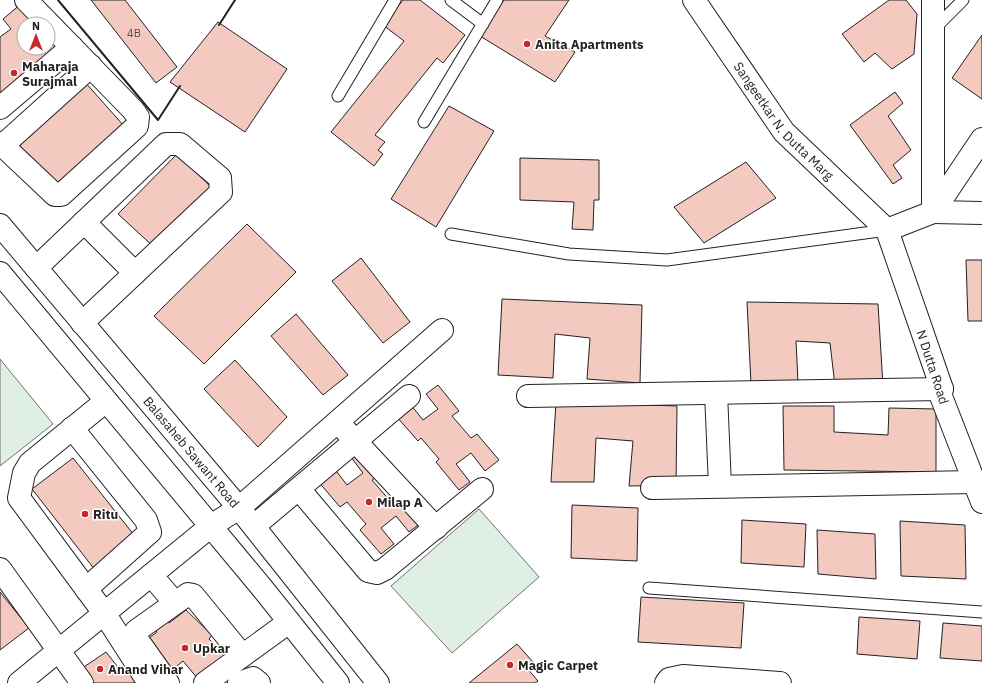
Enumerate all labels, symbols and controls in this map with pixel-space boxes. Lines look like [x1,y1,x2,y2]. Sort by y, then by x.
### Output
north arrow [16,16,56,56]
text: N [32,19,40,33]
house number: 4B [127,26,141,40]
place label: Anita Apartments [535,36,644,53]
marker: Anita Apartments [522,39,532,49]
place label: Maharaja Surajmal [22,58,79,90]
street label: Sangeetkar N. Dutta Marg [730,59,837,184]
marker: Maharaja Surajmal [9,68,19,78]
street label: N Dutta Road [912,328,953,407]
street label: Balasaheb Sawant Road [139,393,243,511]
place label: Milap A [377,494,423,511]
marker: Milap A [364,497,374,507]
place label: Ritu [93,506,118,523]
marker: Ritu [80,509,90,519]
place label: Upkar [193,640,230,657]
marker: Upkar [180,643,190,653]
place label: Magic Carpet [518,657,598,674]
marker: Magic Carpet [505,660,515,670]
place label: Anand Vihar [108,661,183,678]
marker: Anand Vihar [95,664,105,674]

